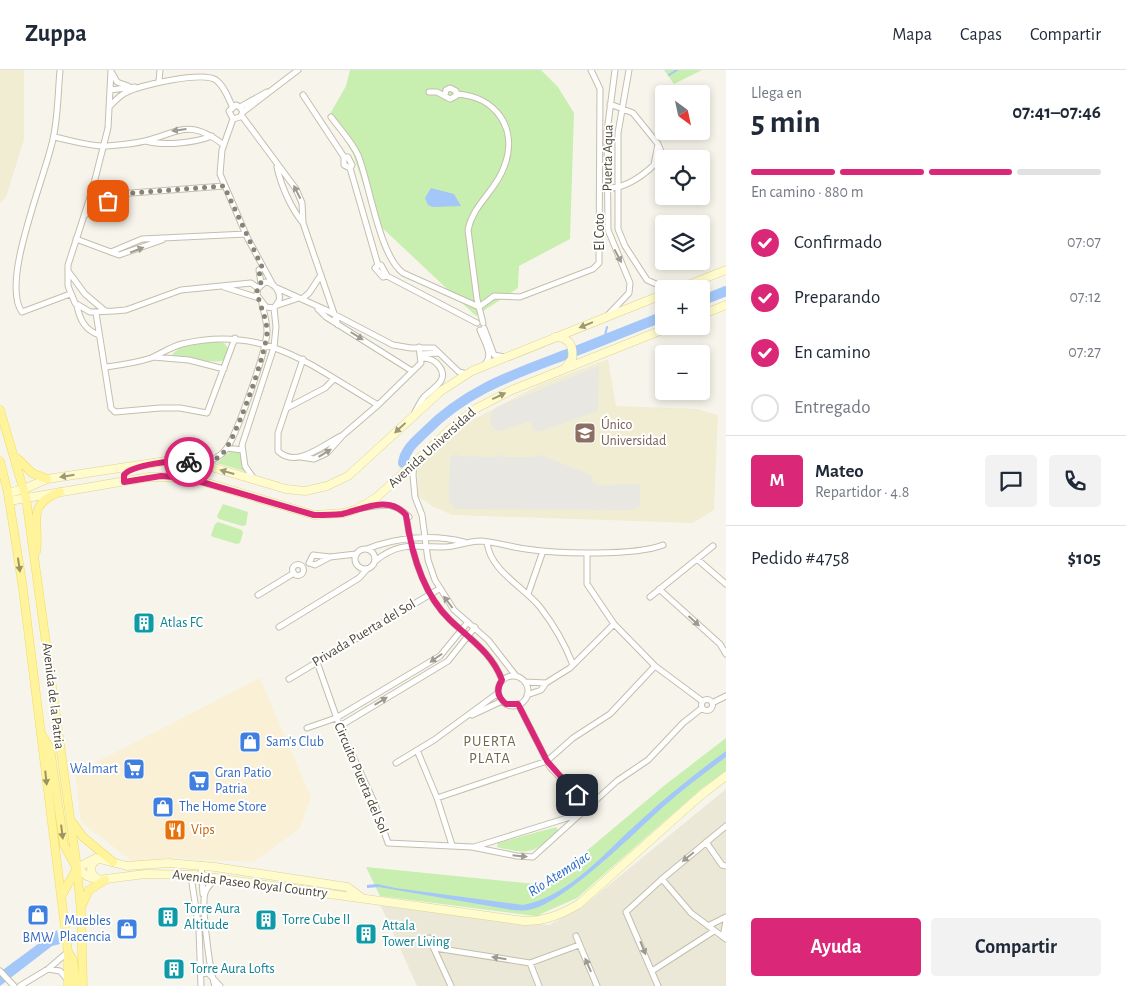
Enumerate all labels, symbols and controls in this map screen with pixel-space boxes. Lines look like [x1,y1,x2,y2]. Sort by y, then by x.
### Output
text: Zuppa [25,22,87,46]
text: Mapa [892,26,932,44]
text: Capas [960,26,1002,44]
text: Compartir [1030,26,1101,44]
north arrow [655,85,710,140]
map controls [655,85,710,400]
text: Llega en [751,85,802,101]
text: 07:41–07:46 [1012,103,1101,122]
text: 5 min [751,106,821,138]
street label: Puerta Aqua [600,124,616,192]
one-way arrow [171,126,187,134]
button: locate [655,150,710,205]
pin [87,180,129,222]
text: En camino · 880 m [751,184,863,200]
one-way arrow [293,185,301,199]
icon: bag [94,187,122,215]
street label: El Coto [593,213,607,251]
button: layers [655,215,710,270]
icon: check [751,229,779,257]
text: Confirmado [794,233,882,252]
text: 07:07 [1067,234,1101,250]
one-way arrow [129,246,144,253]
one-way arrow [614,248,622,263]
button: + [655,280,710,335]
icon: check [751,284,779,312]
text: Preparando [794,288,880,307]
text: 07:12 [1069,289,1101,305]
one-way arrow [579,321,593,329]
one-way arrow [351,332,364,341]
icon: check [751,339,779,367]
text: En camino [794,343,871,362]
text: 07:27 [1068,344,1101,360]
button: − [655,345,710,400]
one-way arrow [492,392,506,400]
text: Entregado [794,398,870,417]
street label: Avenida Universidad [386,405,478,491]
place label: Único Universidad [601,415,666,448]
school or university icon: Único Universidad [573,421,597,445]
one-way arrow [395,422,407,434]
courier [164,437,214,487]
icon: bike [175,448,203,476]
one-way arrow [319,448,332,457]
button: chat [985,455,1037,507]
button: phone [1049,455,1101,507]
text: Mateo [815,462,864,481]
one-way arrow [219,467,234,475]
text: M [769,471,785,490]
one-way arrow [59,472,75,480]
text: Repartidor · 4.8 [815,484,909,500]
text: Pedido #4758 [751,549,849,568]
text: $105 [1068,549,1101,568]
one-way arrow [15,557,23,573]
one-way arrow [443,595,453,608]
street label: Privada Puerta del Sol [310,597,418,669]
building icon: Atlas FC [132,611,156,635]
one-way arrow [687,615,700,626]
place label: Atlas FC [160,616,203,630]
street label: Avenida de la Patria [40,642,67,751]
one-way arrow [429,653,443,663]
one-way arrow [375,697,388,706]
street label: Circuito Puerta del Sol [331,720,391,836]
shop icon: Sam's Club [238,730,262,754]
district label: PUERTA PLATA [463,734,517,766]
place label: Sam's Club [266,735,324,749]
supermarket icon: Walmart [122,757,146,781]
place label: Walmart [70,762,119,776]
place label: Gran Patio Patria [215,766,272,796]
supermarket icon: Gran Patio Patria [187,769,211,793]
one-way arrow [42,770,50,786]
pin [556,774,598,816]
icon: home [563,781,591,809]
shop icon: The Home Store [151,795,175,819]
place label: The Home Store [179,800,266,814]
restaurant icon: Vips [163,818,187,842]
place label: Vips [191,823,215,837]
one-way arrow [58,825,66,841]
water label: Río Atemajac [525,848,593,899]
one-way arrow [683,851,695,863]
one-way arrow [512,852,528,860]
street label: Avenida Paseo Royal Country [172,868,328,900]
place label: Torre Aura Altitude [184,902,241,932]
shop icon: BMW [26,903,50,927]
building icon: Torre Aura Altitude [156,905,180,929]
building icon: Torre Cube II [254,908,278,932]
place label: Torre Cube II [282,913,350,927]
place label: Muebles Placencia [59,914,112,944]
shop icon: Muebles Placencia [115,917,139,941]
button: Ayuda [751,918,921,976]
button: Compartir [931,918,1101,976]
place label: Attala Tower Living [382,919,450,949]
building icon: Attala Tower Living [354,922,378,946]
place label: BMW [23,931,54,945]
one-way arrow [640,941,648,956]
one-way arrow [491,954,507,962]
building icon: Torre Aura Lofts [162,957,186,981]
one-way arrow [584,958,592,972]
place label: Torre Aura Lofts [190,962,275,976]

